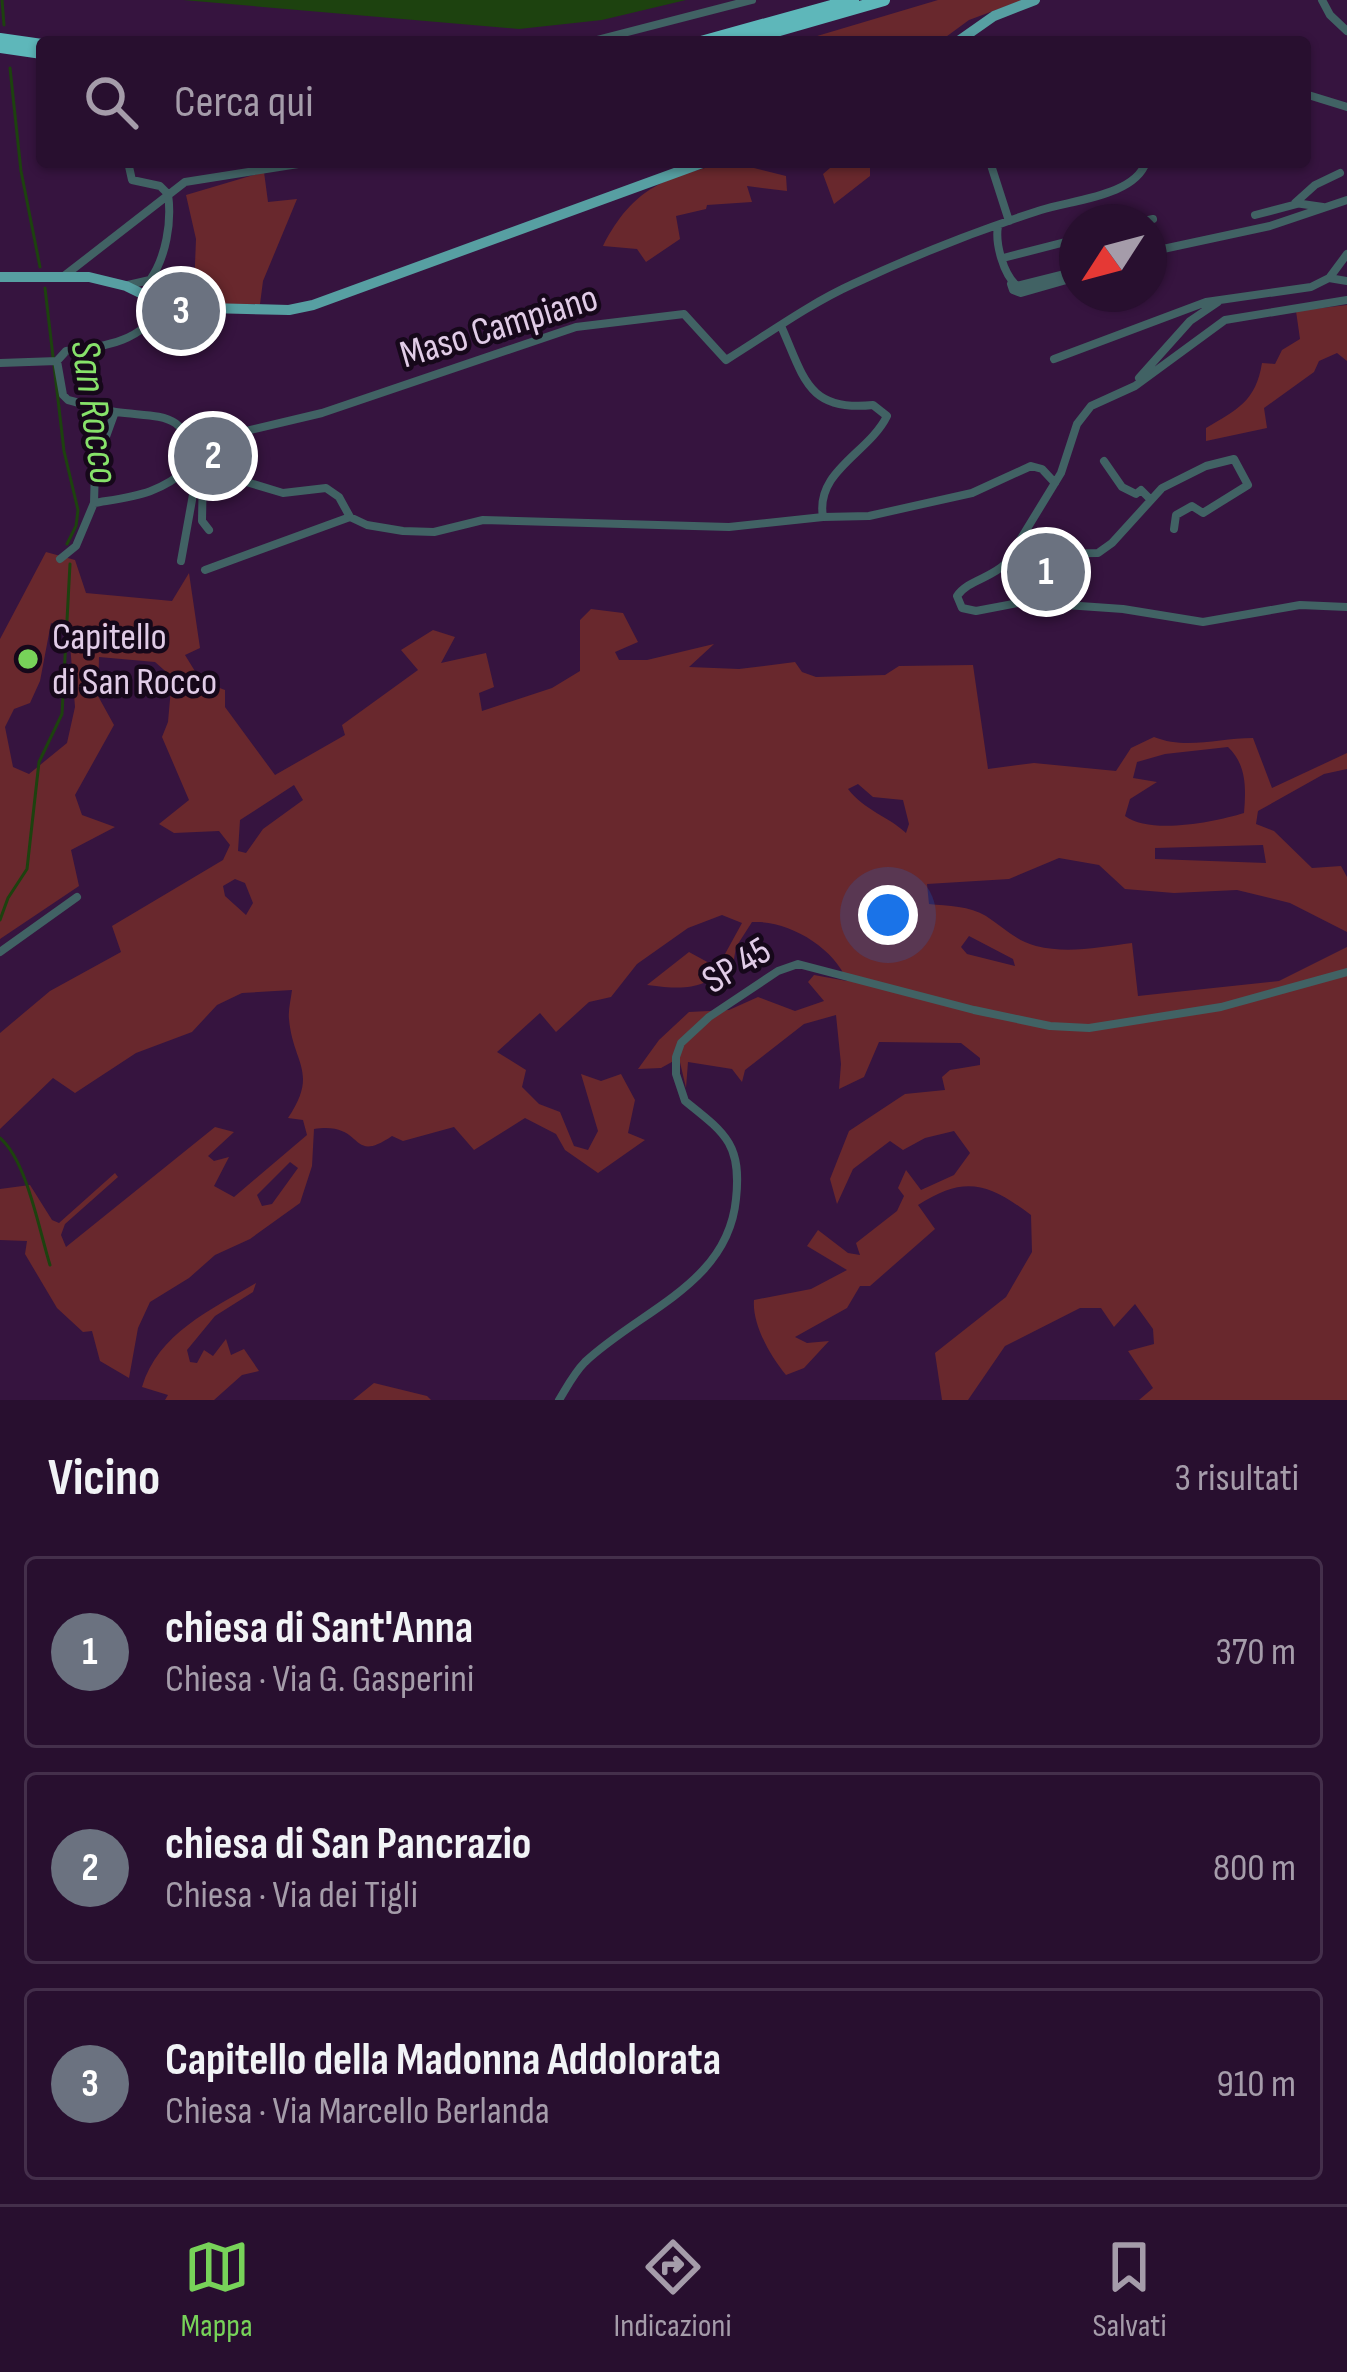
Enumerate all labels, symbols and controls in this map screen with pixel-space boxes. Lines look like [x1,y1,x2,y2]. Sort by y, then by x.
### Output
search box [36,36,1311,168]
icon: search [78,69,144,135]
text: Cerca qui [174,75,314,130]
north arrow [1059,204,1167,312]
pin: 3 [142,266,220,356]
street label: Maso Campiano [395,275,603,379]
water label: San Rocco [59,337,129,487]
pin: 2 [174,411,252,501]
pin: 1 [1007,527,1085,617]
place label: Capitello di San Rocco [52,614,217,706]
marker: Capitello di San Rocco [15,646,41,672]
your location [858,885,918,945]
street label: SP 45 [694,927,780,1005]
text: Vicino [48,1448,160,1509]
text: 3 risultati [1175,1455,1299,1502]
text: chiesa di Sant'Anna [165,1601,473,1656]
text: 1 [82,1629,98,1676]
text: 370 m [1216,1629,1296,1676]
text: Chiesa · Via G. Gasperini [165,1656,474,1703]
text: chiesa di San Pancrazio [165,1817,532,1872]
text: 2 [81,1845,99,1892]
text: 800 m [1213,1845,1296,1892]
text: Chiesa · Via dei Tigli [165,1872,418,1919]
text: Capitello della Madonna Addolorata [165,2033,721,2088]
text: 3 [81,2061,99,2108]
text: 910 m [1216,2061,1296,2108]
text: Chiesa · Via Marcello Berlanda [165,2088,550,2135]
tab: Mappa [180,2234,253,2346]
tab: Indicazioni [614,2234,732,2346]
tab: Salvati [1092,2234,1167,2346]

